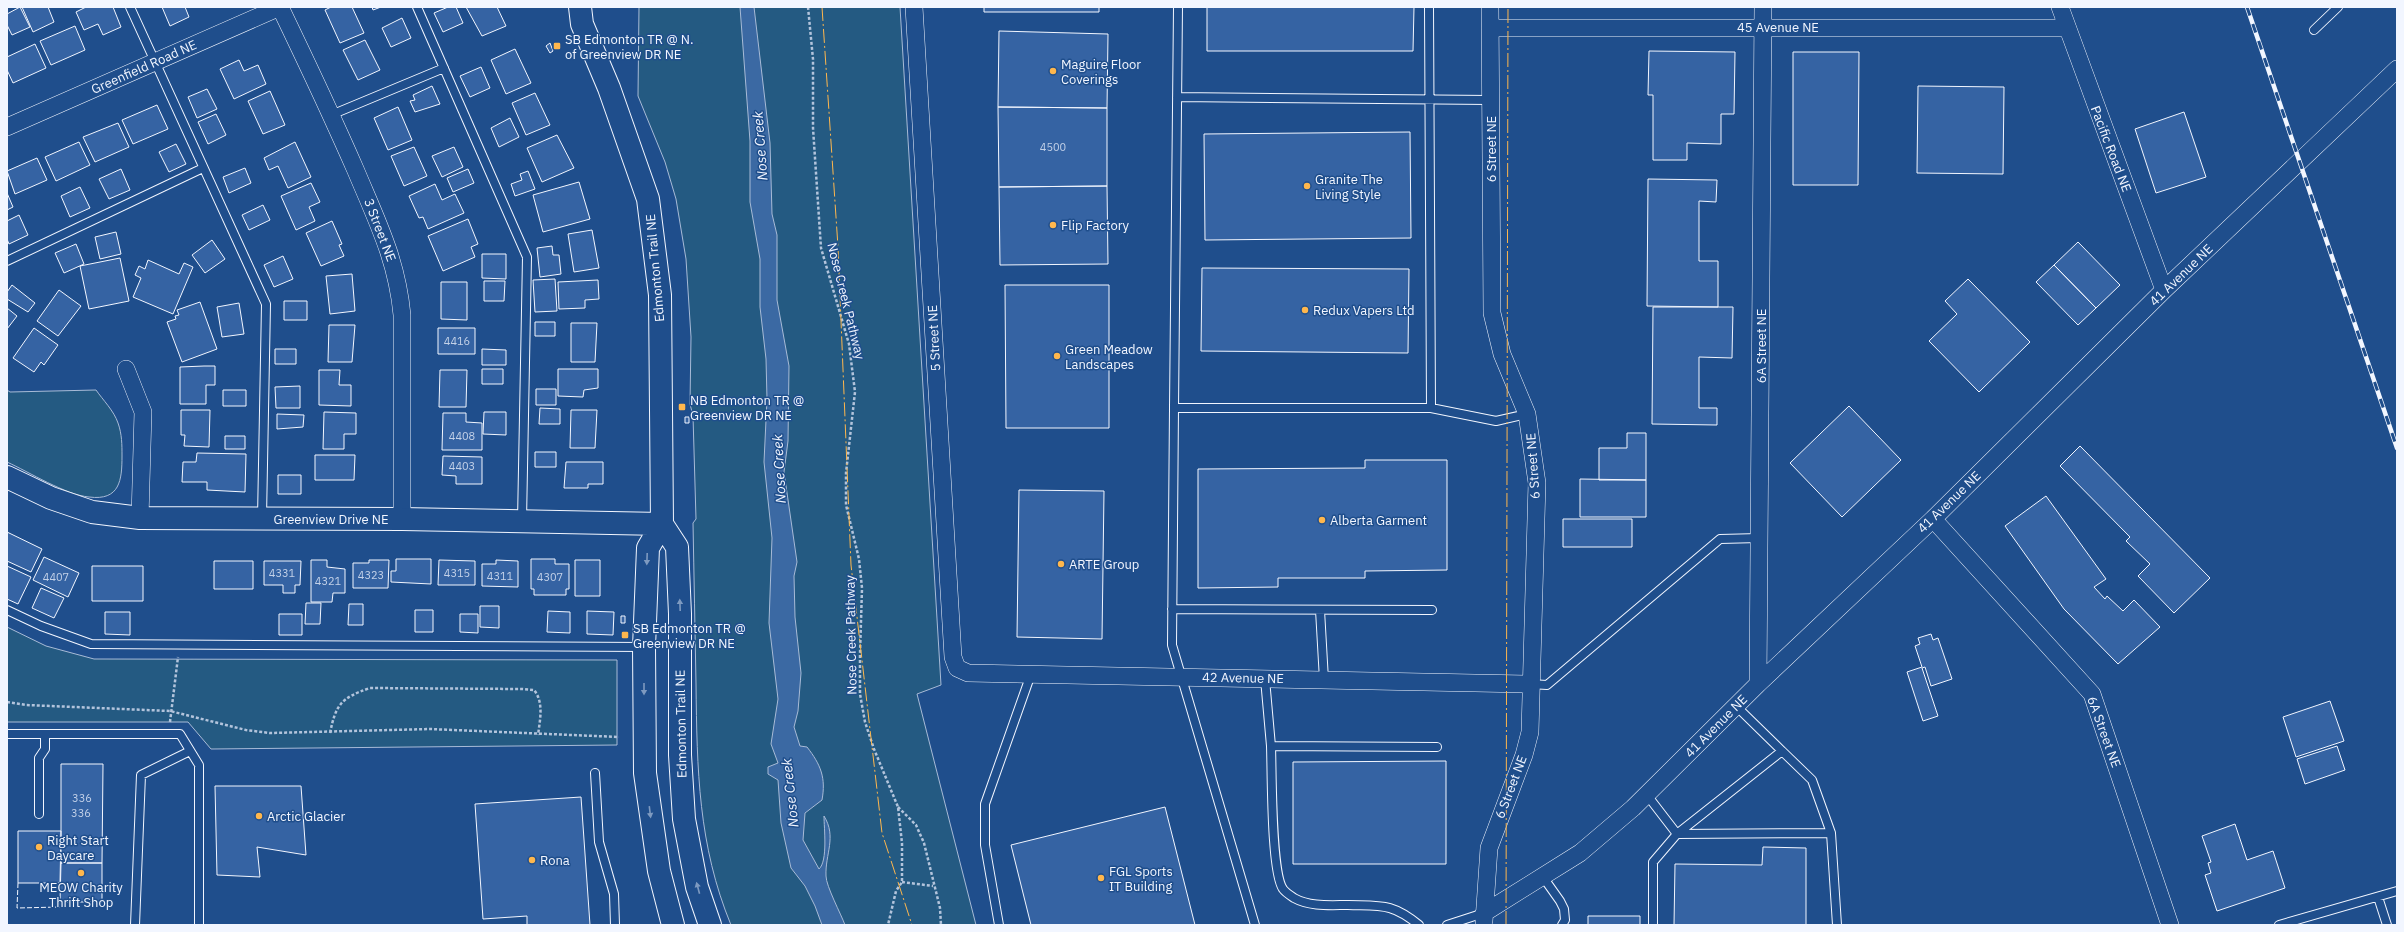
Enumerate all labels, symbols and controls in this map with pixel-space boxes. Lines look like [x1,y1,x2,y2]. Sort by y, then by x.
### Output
street label: 45 Avenue NE [1737,19,1819,36]
place label: SB Edmonton TR @ N. of Greenview DR NE [565,31,694,63]
street label: Greenfield Road NE [89,36,199,98]
marker: SB Edmonton TR @ N. of Greenview DR NE [552,41,562,51]
place label: Maguire Floor Coverings [1061,56,1141,88]
marker: Maguire Floor Coverings [1048,66,1058,76]
street label: Pacific Road NE [2087,103,2135,195]
water label: Nose Creek [749,110,771,181]
street label: 6 Street NE [1483,116,1500,182]
house number: 4500 [1040,140,1066,154]
place label: Granite The Living Style [1315,171,1383,203]
marker: Granite The Living Style [1302,181,1312,191]
street label: 3 Street NE [360,196,400,264]
street label: Edmonton Trail NE [642,213,668,323]
place label: Flip Factory [1061,217,1130,234]
marker: Flip Factory [1048,220,1058,230]
street label: 41 Avenue NE [2146,240,2216,310]
street label: Nose Creek Pathway [823,241,869,362]
place label: Redux Vapers Ltd [1313,302,1415,319]
street label: 5 Street NE [924,304,944,372]
marker: Redux Vapers Ltd [1300,305,1310,315]
street label: 6A Street NE [1753,309,1770,383]
house number: 4416 [444,334,470,348]
place label: Green Meadow Landscapes [1065,341,1153,373]
marker: Green Meadow Landscapes [1052,351,1062,361]
place label: NB Edmonton TR @ Greenview DR NE [690,392,804,424]
marker: NB Edmonton TR @ Greenview DR NE [677,402,687,412]
house number: 4408 [449,429,475,443]
street label: 6 Street NE [1522,432,1544,500]
water label: Nose Creek [768,433,790,504]
house number: 4403 [449,459,475,473]
street label: 41 Avenue NE [1914,467,1984,537]
street label: Greenview Drive NE [273,511,389,528]
place label: Alberta Garment [1330,512,1427,529]
marker: Alberta Garment [1317,515,1327,525]
one-way arrow [644,553,650,566]
place label: ARTE Group [1069,556,1139,573]
marker: ARTE Group [1056,559,1066,569]
house number: 4331 [269,566,296,580]
house number: 4315 [444,566,470,580]
house number: 4323 [358,568,384,582]
house number: 4311 [487,569,514,583]
house number: 4407 [43,570,69,584]
house number: 4307 [537,570,563,584]
house number: 4321 [315,574,342,588]
street label: Nose Creek Pathway [841,574,861,695]
one-way arrow [677,598,683,611]
place label: SB Edmonton TR @ Greenview DR NE [633,620,746,652]
marker: SB Edmonton TR @ Greenview DR NE [620,630,630,640]
street label: 42 Avenue NE [1202,669,1284,687]
street label: Edmonton Trail NE [672,670,690,778]
one-way arrow [641,683,648,695]
street label: 41 Avenue NE [1681,691,1751,761]
street label: 6A Street NE [2083,694,2125,770]
street label: 6 Street NE [1491,753,1531,821]
water label: Nose Creek [777,757,803,828]
house number: 336 [72,791,92,805]
house number: 336 [71,806,91,820]
one-way arrow [646,806,653,818]
place label: Arctic Glacier [267,808,345,825]
marker: Arctic Glacier [254,811,264,821]
place label: Right Start Daycare [47,832,109,864]
marker: Right Start Daycare [34,842,44,852]
place label: Rona [540,852,570,869]
marker: Rona [527,855,537,865]
place label: FGL Sports IT Building [1109,863,1173,895]
marker: MEOW Charity Thrift Shop [76,868,86,878]
marker: FGL Sports IT Building [1096,873,1106,883]
place label: MEOW Charity Thrift Shop [39,879,123,911]
one-way arrow [695,882,701,894]

